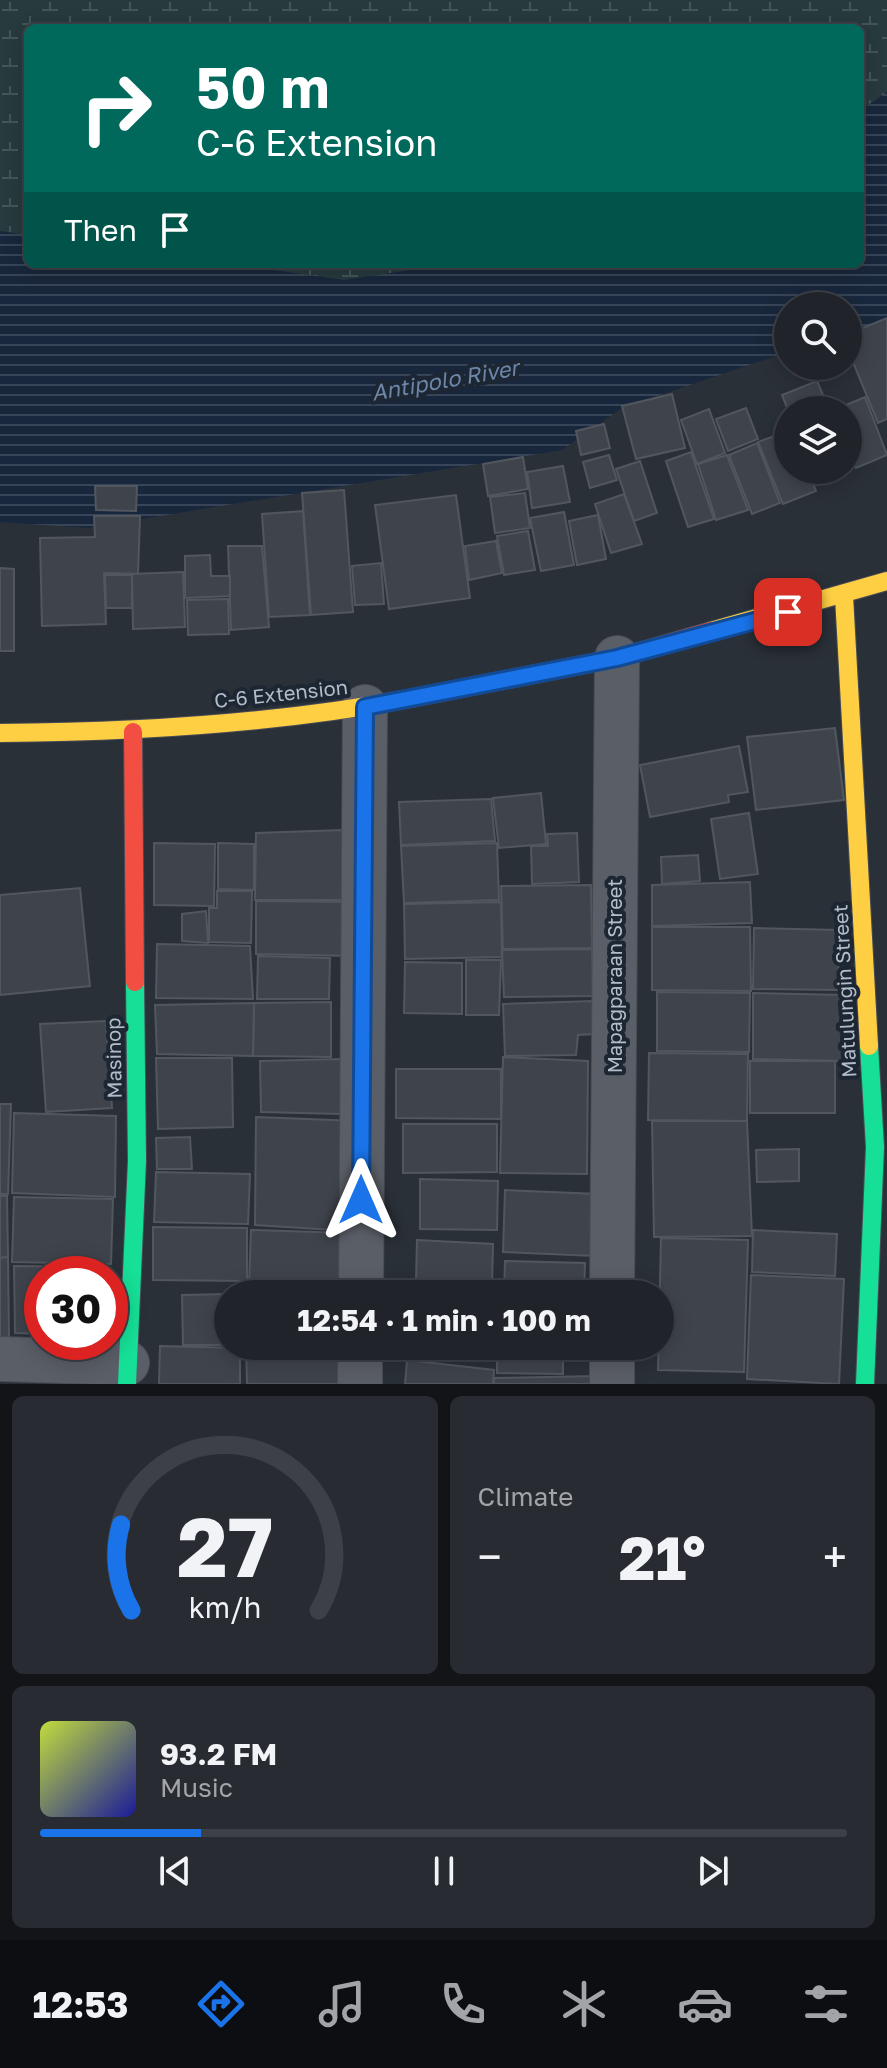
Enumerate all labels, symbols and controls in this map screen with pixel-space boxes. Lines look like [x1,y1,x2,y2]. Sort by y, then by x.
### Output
text: 50 m [196,53,330,120]
icon: right [64,56,168,160]
text: C-6 Extension [196,121,437,164]
icon: arrive [153,208,197,252]
text: Then [64,212,137,248]
map controls [774,292,862,484]
button: search [774,292,862,380]
water label: Antipolo River [369,353,524,406]
button: layers [774,396,862,484]
pin [754,578,822,646]
icon: arrive [766,590,810,634]
street label: C-6 Extension [213,674,349,712]
street label: Mapagparaan Street [602,879,626,1073]
street label: Matulungin Street [827,904,861,1078]
street label: Masinop [100,1017,126,1099]
position arrow [319,1158,403,1242]
speed limit sign: 30 [24,1256,128,1360]
text: 12:54 · 1 min · 100 m [297,1302,591,1338]
text: Climate [478,1481,573,1512]
text: 27 [177,1495,273,1595]
text: 21° [619,1521,706,1593]
text: − [478,1530,502,1583]
text: + [823,1530,847,1583]
text: km/h [188,1590,261,1624]
text: 93.2 FM [160,1736,277,1772]
text: Music [160,1772,233,1803]
icon: previous [153,1849,197,1893]
icon: pause [422,1849,466,1893]
icon: next [691,1849,735,1893]
icon: directions [193,1976,249,2032]
icon: music [314,1976,370,2032]
icon: phone [435,1976,491,2032]
icon: climate [556,1976,612,2032]
icon: car [677,1976,733,2032]
icon: filters [798,1976,854,2032]
text: 12:53 [33,1983,128,2026]

